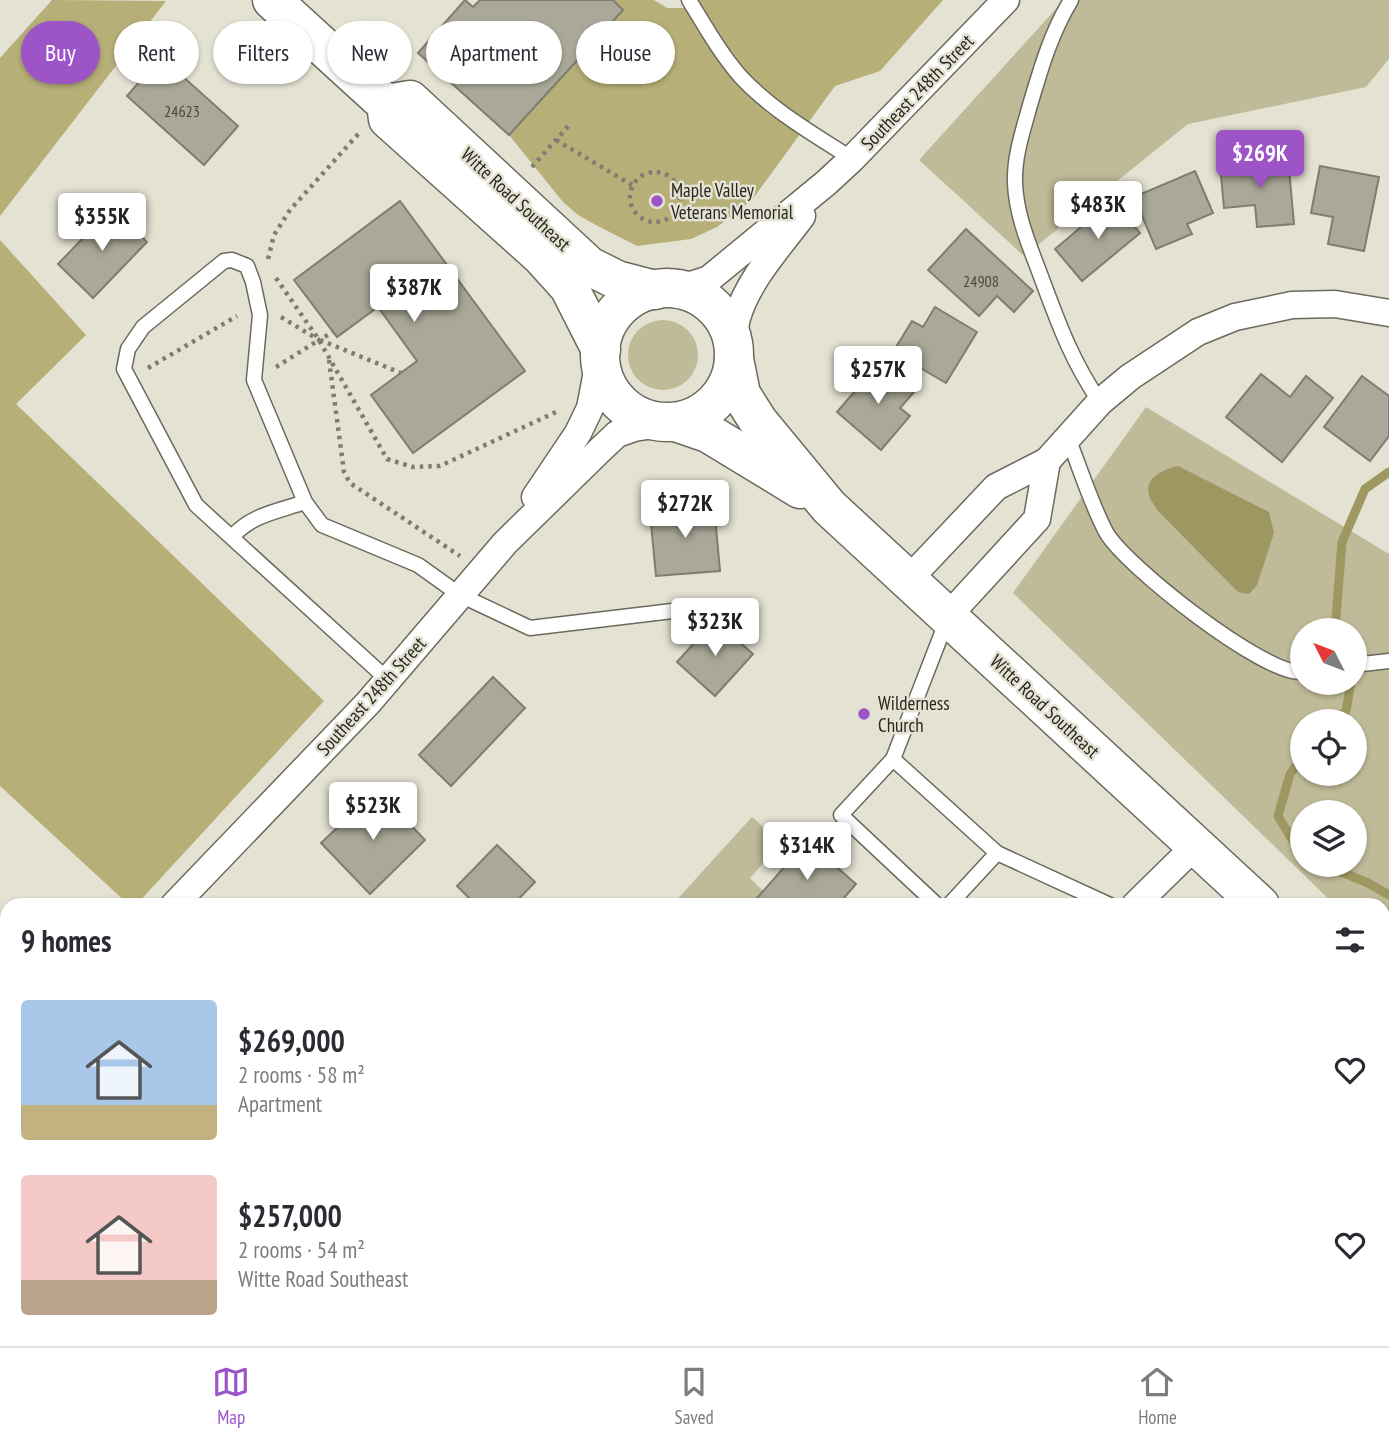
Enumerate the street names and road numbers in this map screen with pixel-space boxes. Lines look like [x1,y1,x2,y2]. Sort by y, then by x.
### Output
street label: Southeast 248th Street [856,28,979,155]
street label: Witte Road Southeast [456,142,576,256]
street label: Southeast 248th Street [311,631,431,760]
street label: Witte Road Southeast [985,649,1105,763]

